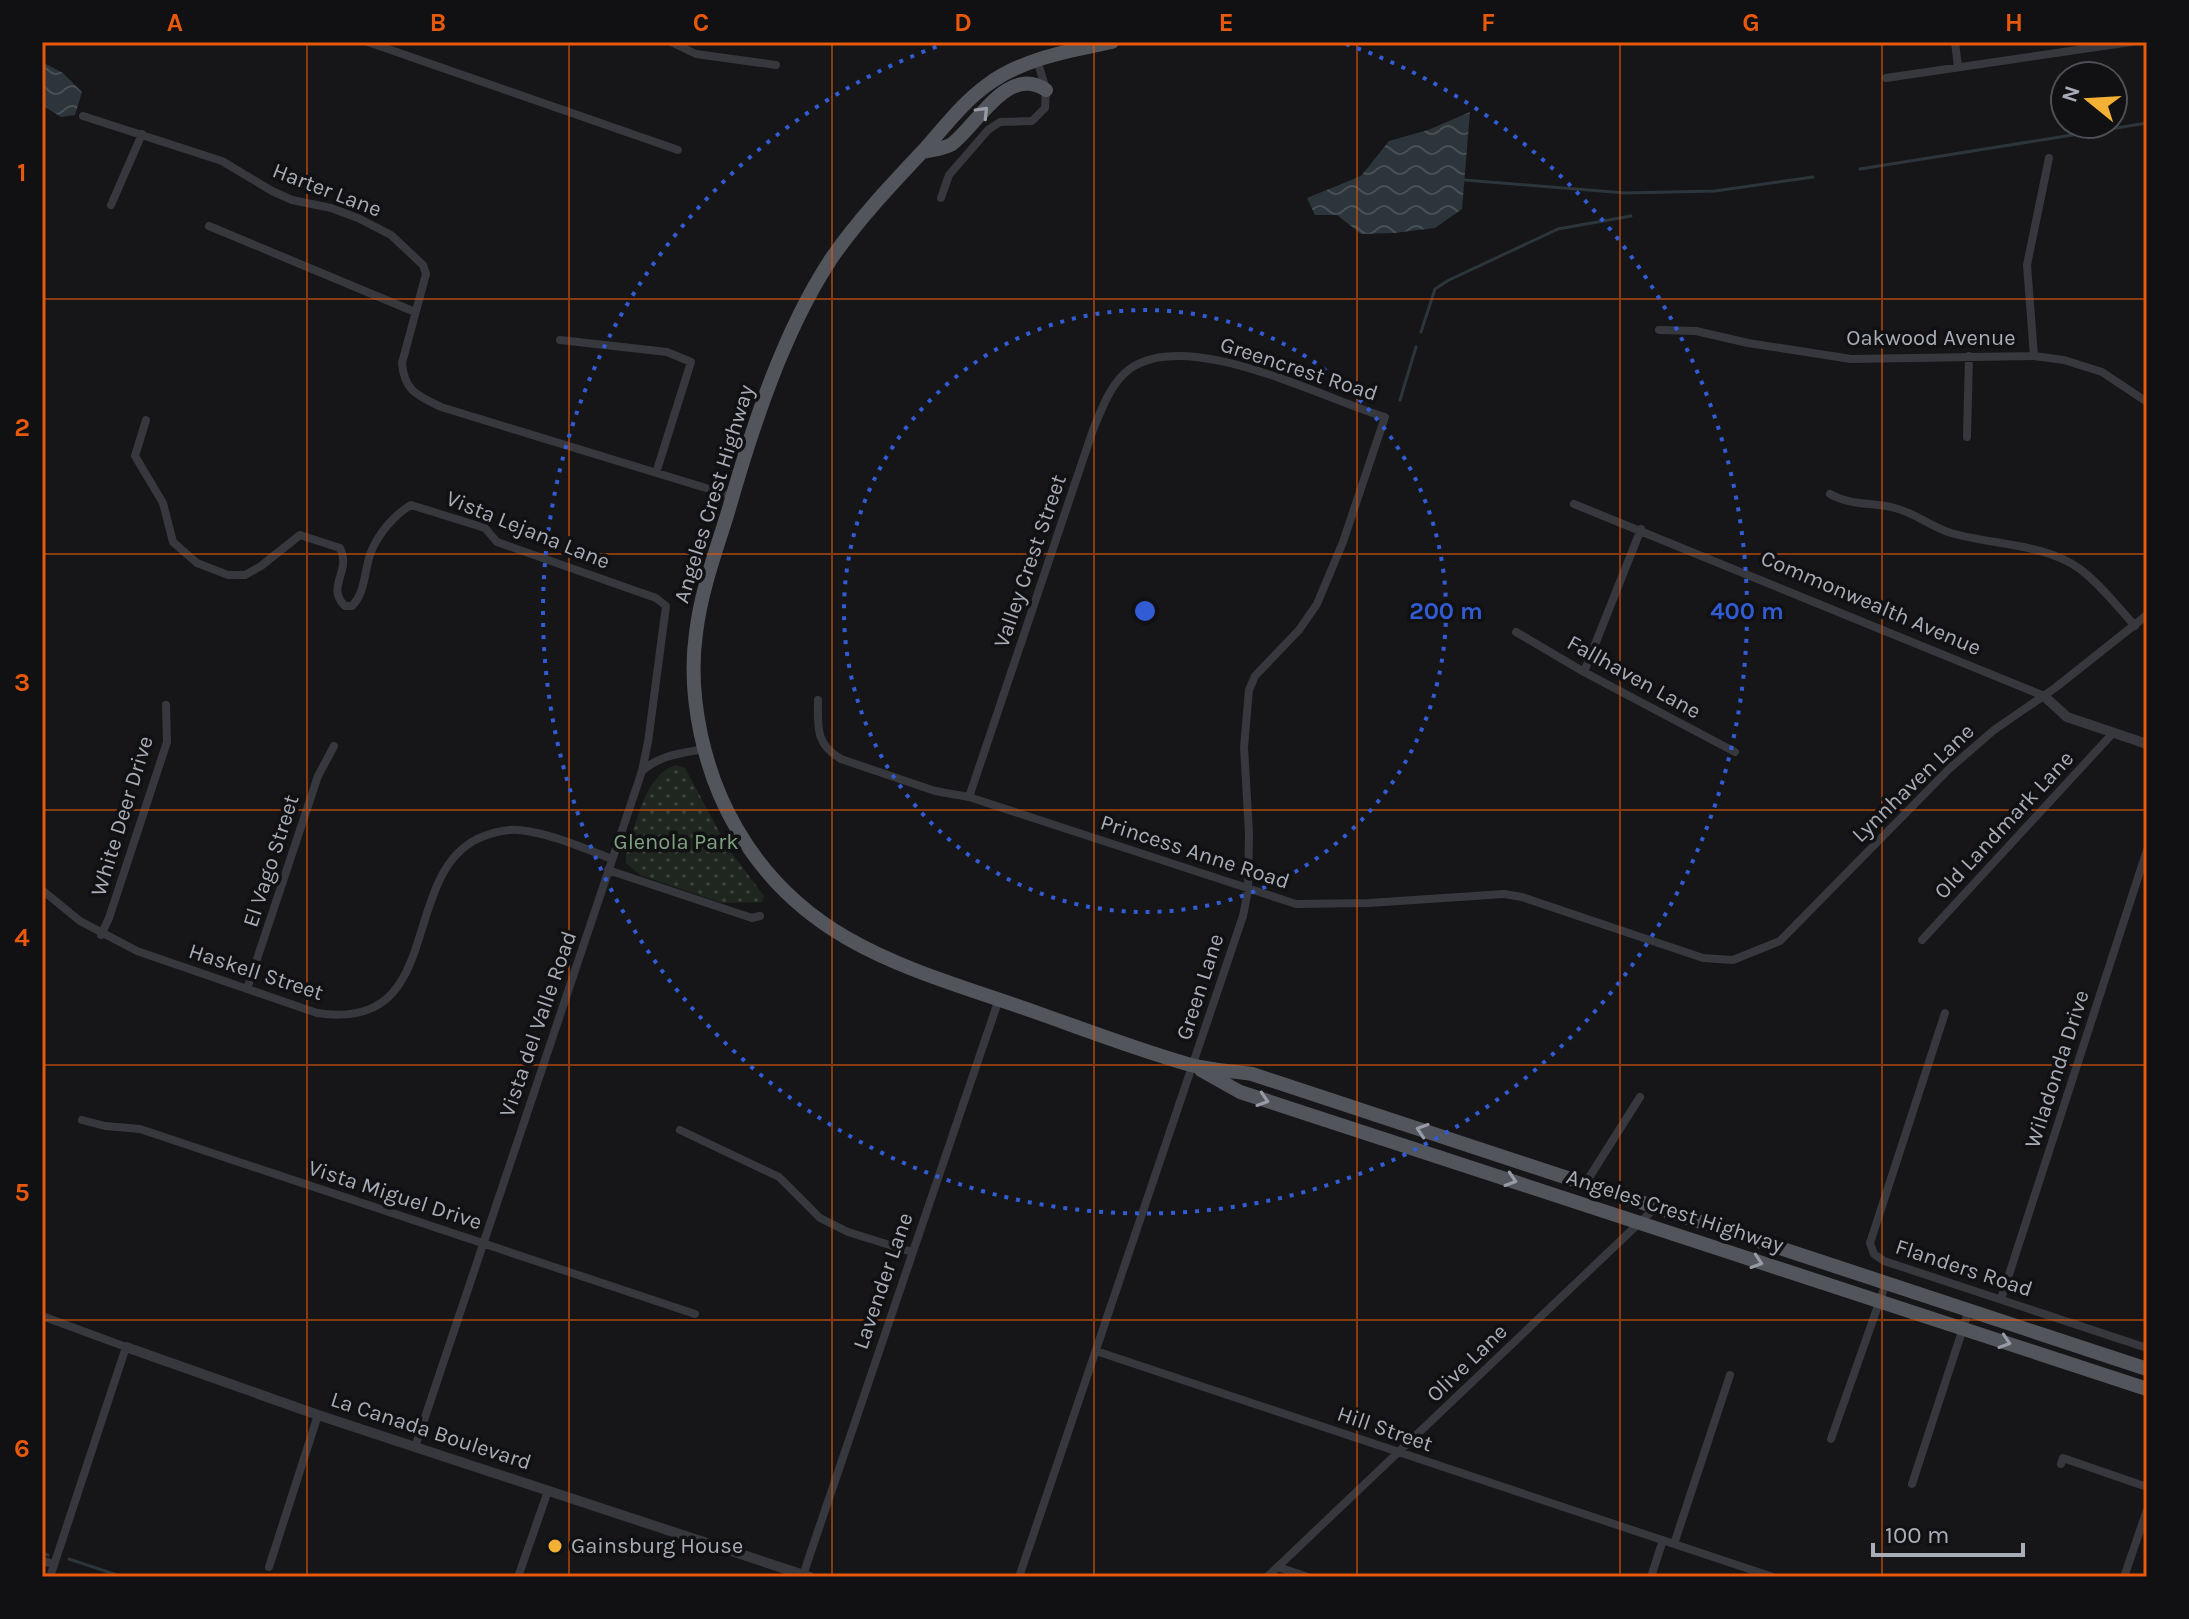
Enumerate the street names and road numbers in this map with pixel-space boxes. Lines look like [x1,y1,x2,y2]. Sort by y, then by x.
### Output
street label: Harter Lane [269,157,385,223]
street label: Oakwood Avenue [1846,325,2016,351]
street label: Greencrest Road [1217,331,1381,407]
street label: Angeles Crest Highway [668,382,760,606]
street label: Valley Crest Street [988,471,1072,651]
street label: Vista Lejana Lane [442,485,614,575]
street label: Commonwealth Avenue [1757,545,1985,661]
street label: Fallhaven Lane [1563,630,1705,724]
street label: Lynnhaven Lane [1847,718,1979,848]
street label: White Deer Drive [85,733,159,899]
street label: Old Landmark Lane [1929,746,2079,904]
street label: El Vago Street [237,792,305,930]
street label: Princess Anne Road [1097,809,1293,895]
street label: Vista del Valle Road [494,928,582,1120]
street label: Green Lane [1171,931,1229,1043]
street label: Haskell Street [185,938,327,1006]
street label: Wiladonda Drive [2019,987,2095,1151]
street label: Vista Miguel Drive [305,1155,485,1235]
street label: Angeles Crest Highway [1563,1164,1787,1258]
street label: Lavender Lane [848,1209,918,1353]
street label: Flanders Road [1892,1234,2036,1302]
street label: Olive Lane [1421,1318,1513,1408]
street label: La Canada Boulevard [327,1386,535,1476]
street label: Hill Street [1334,1401,1436,1457]

